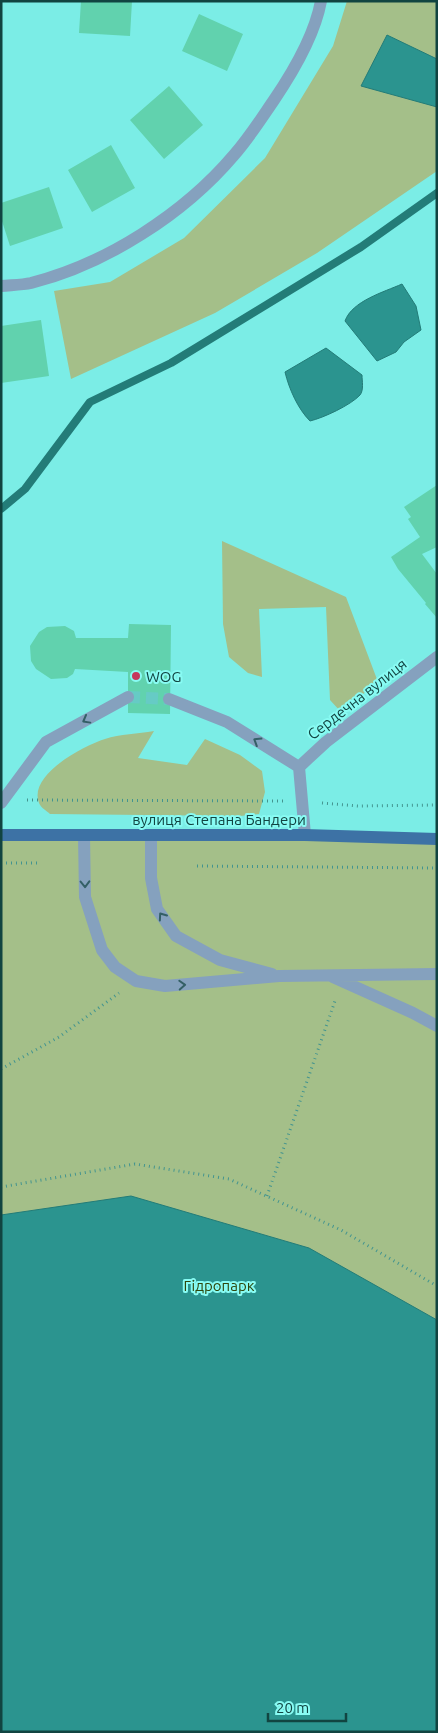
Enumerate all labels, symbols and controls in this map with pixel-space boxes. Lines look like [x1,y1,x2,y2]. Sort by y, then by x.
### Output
street label: Сердечна вулиця [304,655,410,743]
place label: WOG [146,668,181,685]
marker: WOG [130,670,142,682]
one-way arrow [82,714,91,724]
one-way arrow [254,738,263,747]
street label: вулиця Степана Бандери [132,811,306,828]
one-way arrow [80,880,90,888]
one-way arrow [159,912,168,922]
one-way arrow [178,980,186,991]
park label: Гідропарк [184,1277,255,1294]
scale bar [268,1690,346,1722]
text: 20 m [276,1699,309,1716]

